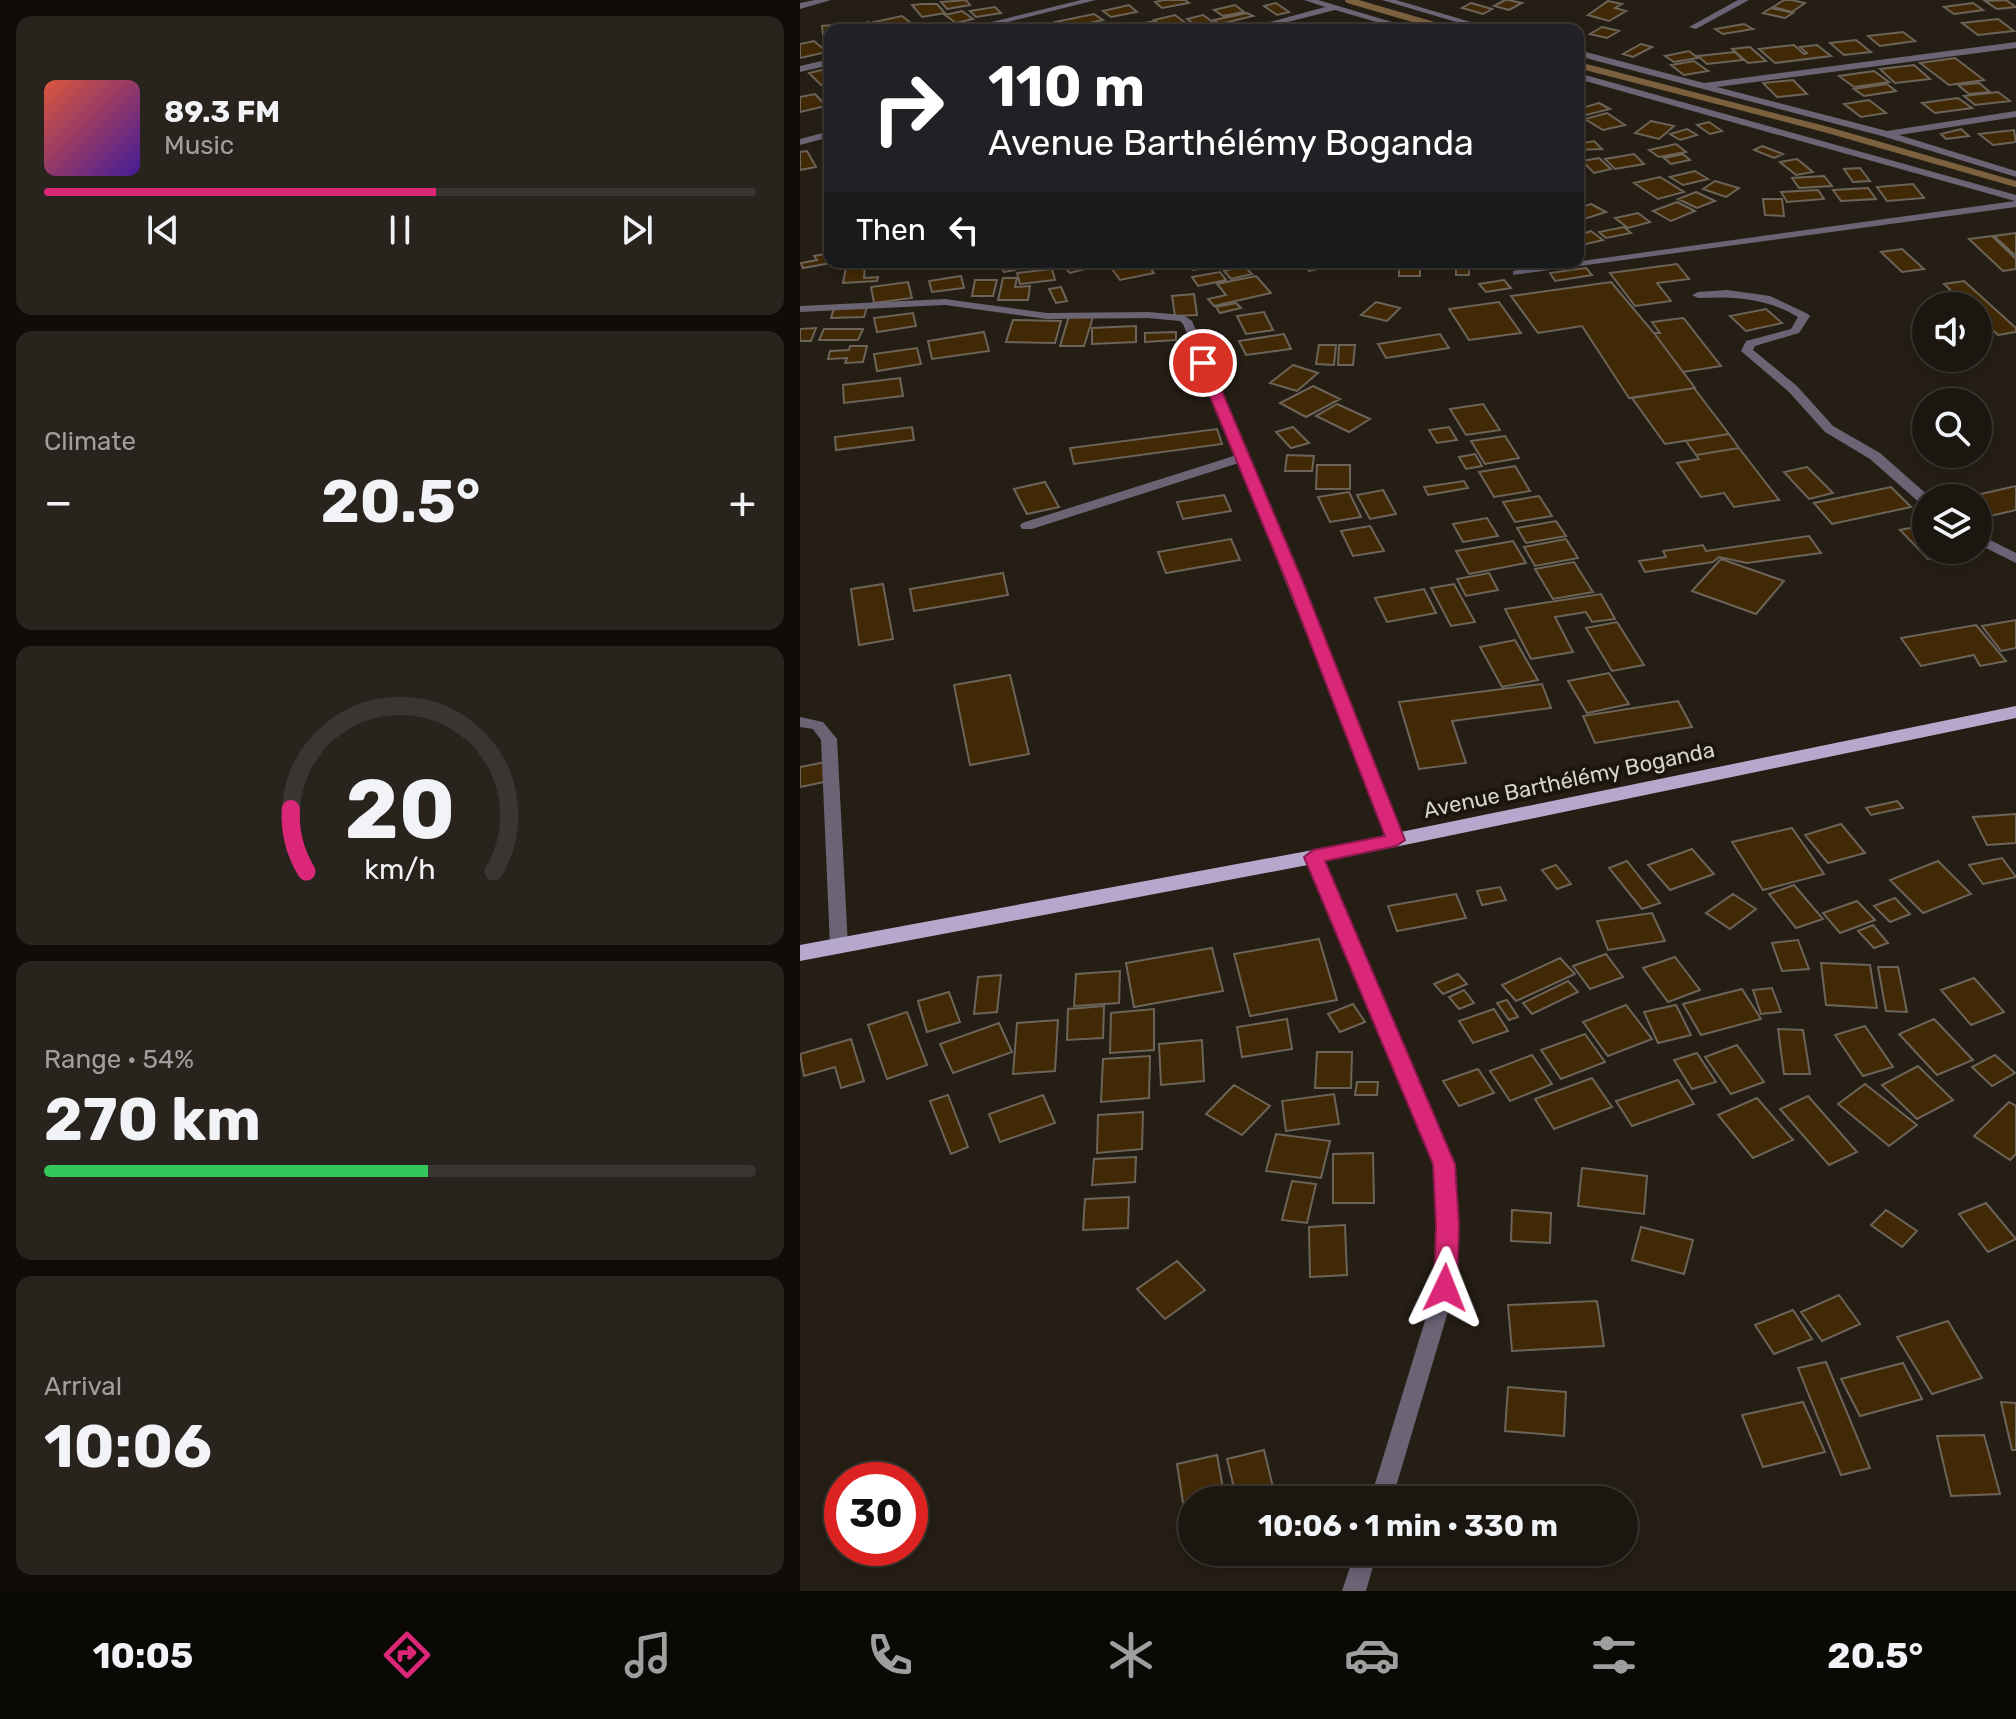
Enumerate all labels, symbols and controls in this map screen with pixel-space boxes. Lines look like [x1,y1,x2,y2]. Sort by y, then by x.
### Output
text: 110 m [988,54,1145,120]
icon: right [856,56,960,160]
text: 89.3 FM [164,94,280,130]
text: Avenue Barthélémy Boganda [988,121,1474,164]
text: Music [164,130,234,161]
icon: previous [141,208,185,252]
icon: pause [378,208,422,252]
icon: next [615,208,659,252]
icon: left [942,208,986,252]
text: Then [856,212,926,248]
map controls [1912,292,1992,564]
button: sound [1912,292,1992,372]
pin [1169,329,1237,397]
icon: arrive [1181,341,1225,385]
button: search [1912,388,1992,468]
text: Climate [44,426,136,457]
text: 20.5° [321,466,481,537]
text: − [44,476,73,528]
text: + [729,476,756,528]
button: layers [1912,484,1992,564]
street label: Avenue Barthélémy Boganda [1421,736,1717,824]
text: 20 [345,759,455,858]
text: km/h [364,852,436,886]
text: Range · 54% [44,1044,194,1075]
text: 270 km [44,1084,261,1155]
position arrow [1403,1246,1487,1330]
text: Arrival [44,1371,122,1402]
text: 10:06 [44,1411,212,1482]
speed limit sign: 30 [824,1462,928,1566]
text: 10:06 · 1 min · 330 m [1258,1508,1558,1544]
icon: directions [379,1627,435,1683]
icon: music [620,1627,676,1683]
icon: phone [862,1627,918,1683]
icon: climate [1103,1627,1159,1683]
icon: car [1344,1627,1400,1683]
icon: filters [1586,1627,1642,1683]
text: 10:05 [93,1634,193,1677]
text: 20.5° [1827,1634,1923,1677]

